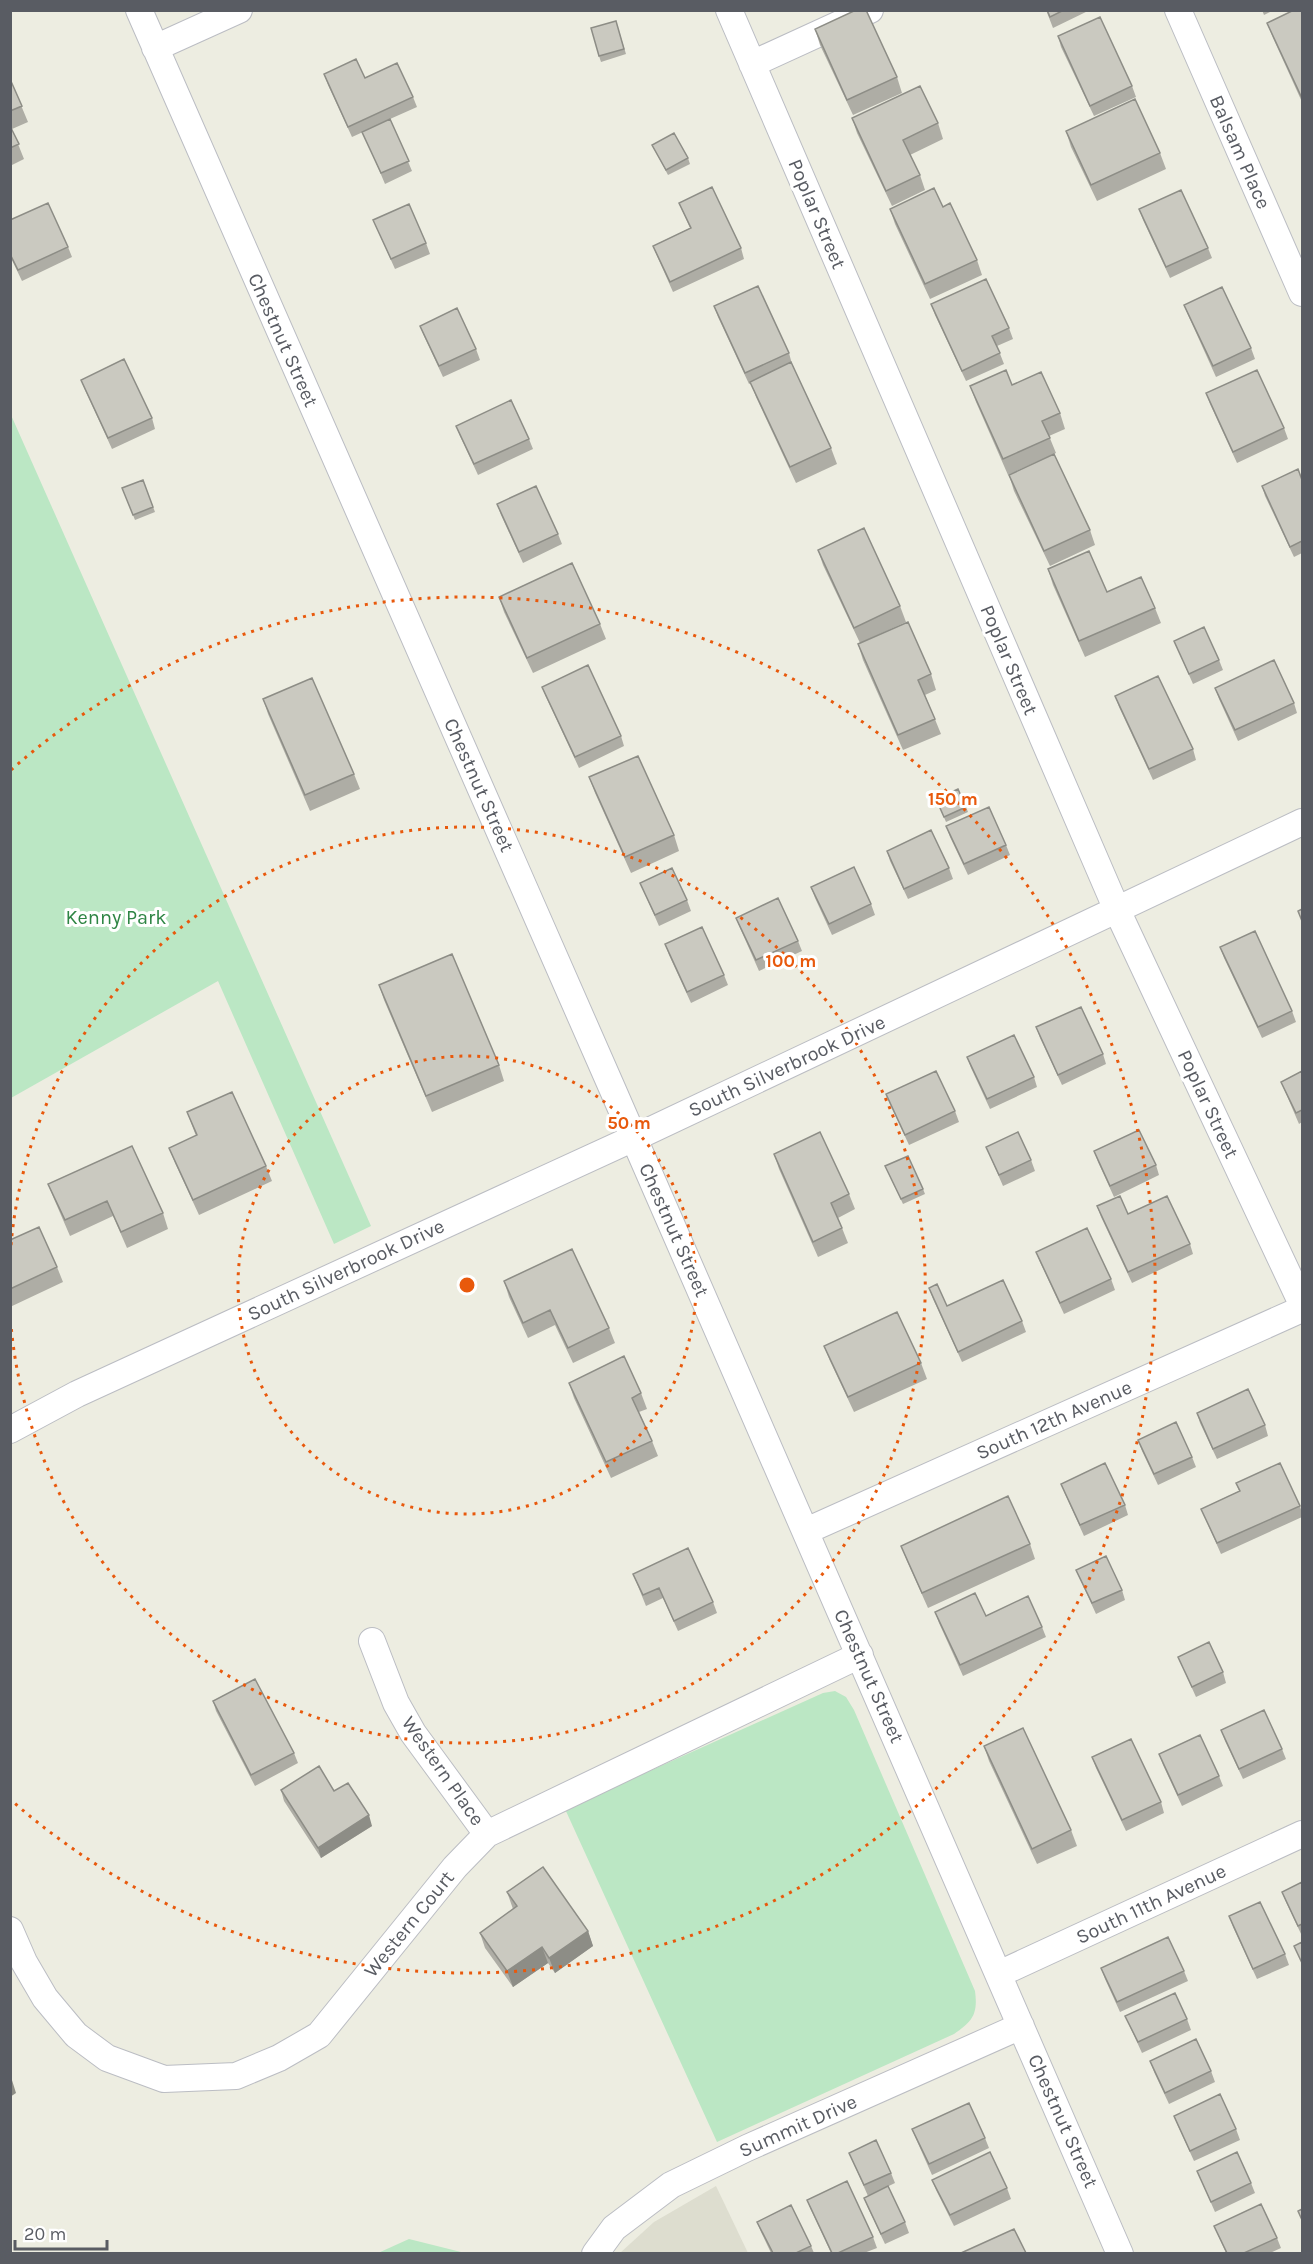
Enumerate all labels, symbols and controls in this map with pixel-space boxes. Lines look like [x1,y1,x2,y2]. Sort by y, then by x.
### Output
street label: Balsam Place [1205,91,1275,213]
street label: Poplar Street [784,156,851,273]
street label: Chestnut Street [243,270,323,411]
street label: Poplar Street [976,602,1043,719]
street label: Chestnut Street [439,715,519,856]
text: 150 m [928,788,978,810]
park label: Kenny Park [65,906,167,929]
text: 100 m [766,950,816,972]
street label: South Silverbrook Drive [685,1010,889,1122]
street label: Poplar Street [1173,1046,1243,1162]
text: 50 m [607,1112,651,1134]
street label: Chestnut Street [634,1160,714,1301]
street label: South Silverbrook Drive [244,1214,448,1326]
centre of rings [457,1275,477,1295]
street label: South 12th Avenue [973,1375,1135,1465]
street label: Chestnut Street [829,1606,909,1747]
street label: Western Place [397,1712,489,1830]
street label: South 11th Avenue [1072,1859,1230,1949]
street label: Western Court [359,1866,459,1982]
street label: Chestnut Street [1023,2051,1103,2192]
street label: Summit Drive [736,2090,860,2162]
scale bar [15,2213,106,2251]
text: 20 m [24,2223,66,2245]

